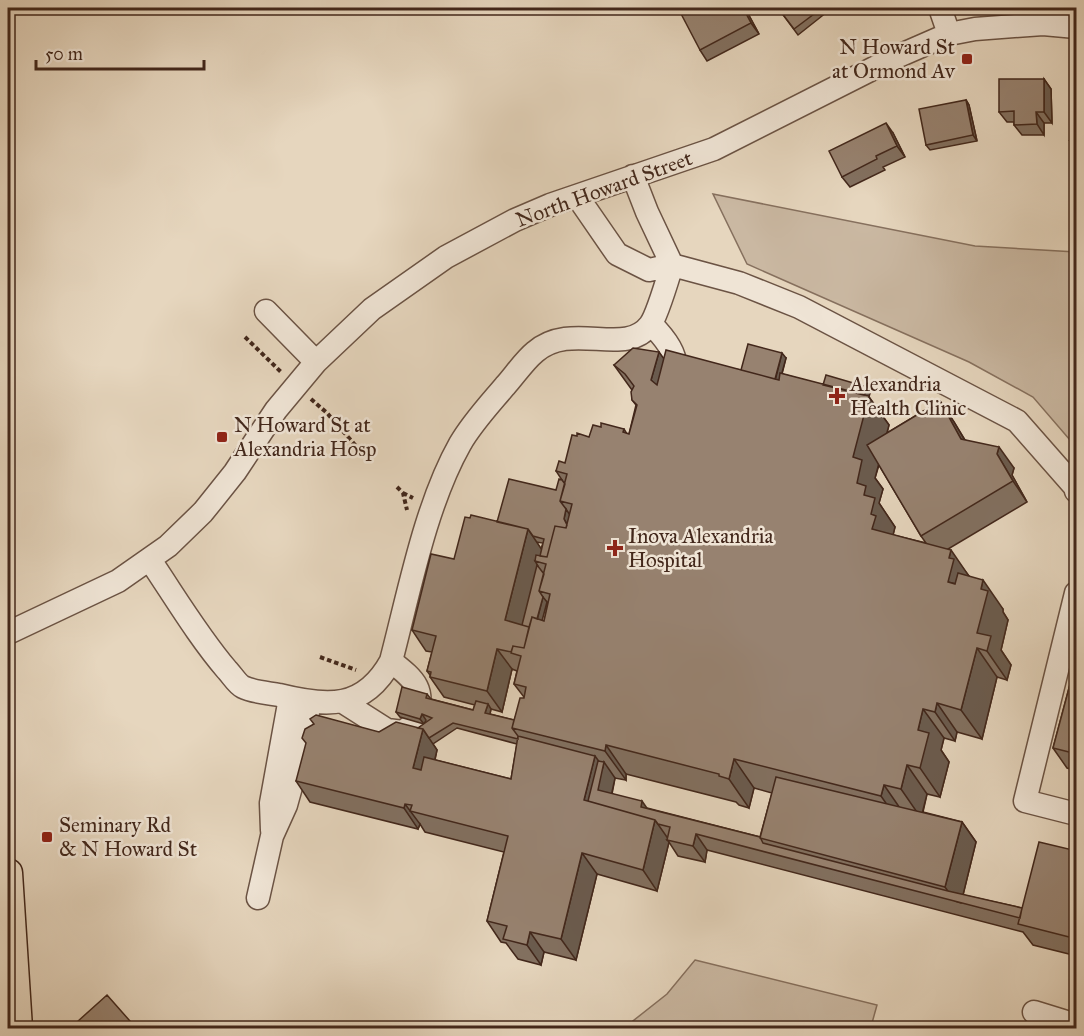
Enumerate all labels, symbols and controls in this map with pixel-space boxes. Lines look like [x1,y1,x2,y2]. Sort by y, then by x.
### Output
scale bar [36,33,204,71]
place label: N Howard St at Ormond Av [832,34,956,84]
text: 50 m [45,43,83,65]
marker: N Howard St at Ormond Av [960,52,974,66]
street label: North Howard Street [512,145,696,233]
place label: Alexandria Health Clinic [849,371,967,421]
marker: Alexandria Health Clinic [828,387,846,405]
place label: N Howard St at Alexandria Hosp [233,412,376,462]
marker: N Howard St at Alexandria Hosp [215,430,229,444]
place label: Inova Alexandria Hospital [628,523,774,573]
marker: Inova Alexandria Hospital [606,539,624,557]
place label: Seminary Rd & N Howard St [59,812,198,862]
marker: Seminary Rd & N Howard St [40,830,54,844]

